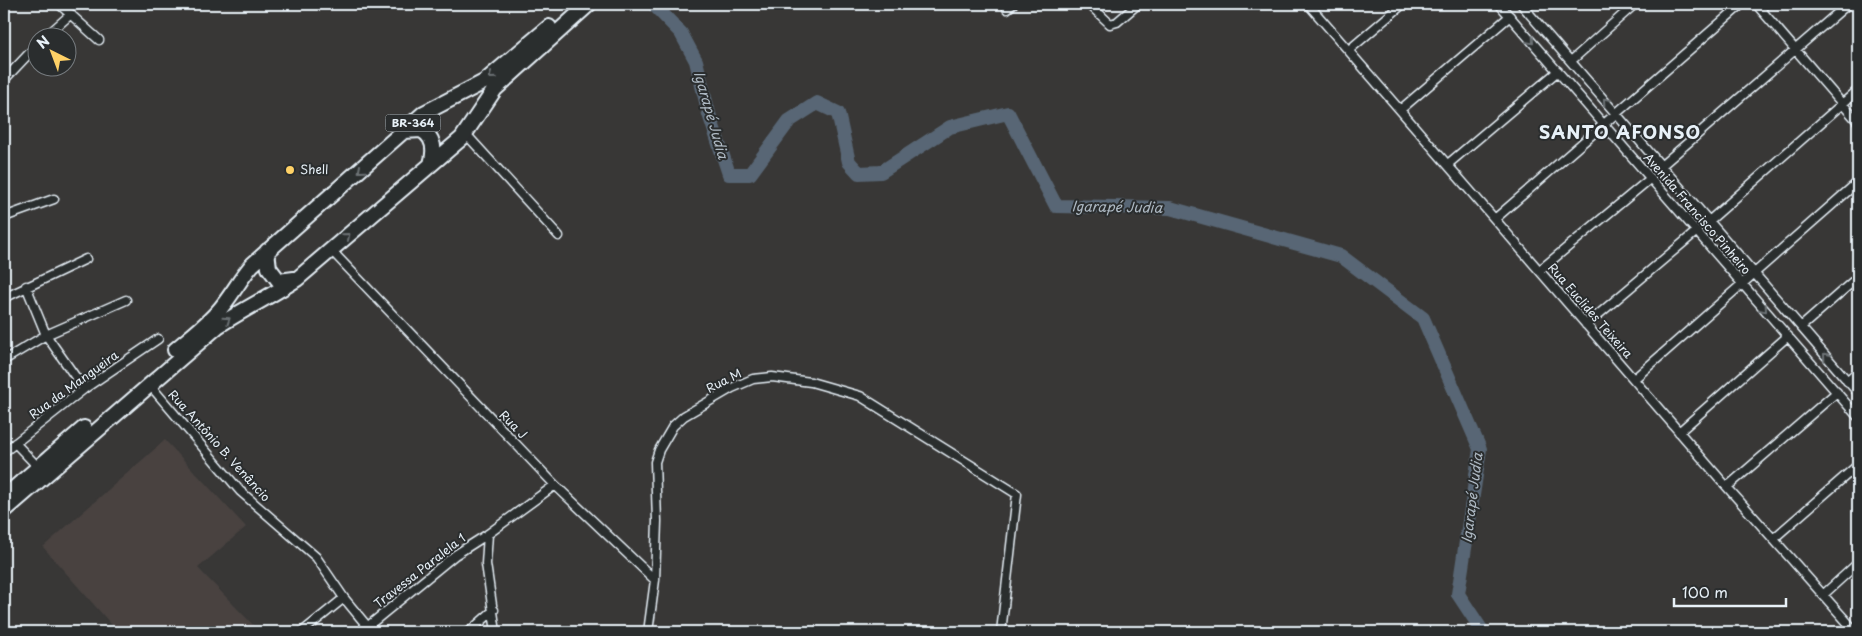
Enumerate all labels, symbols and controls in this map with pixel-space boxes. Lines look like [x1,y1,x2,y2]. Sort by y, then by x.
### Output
north arrow [28,28,78,78]
text: N [32,30,54,53]
one-way arrow [1525,35,1534,44]
water label: Igarapé Judia [689,68,734,162]
one-way arrow [488,70,497,79]
one-way arrow [1602,98,1611,107]
road number: BR-364 [386,115,440,132]
district label: SANTO AFONSO [1539,118,1701,145]
street label: Avenida Francisco Pinheiro [1640,149,1756,278]
place label: Shell [300,160,328,178]
marker: Shell [284,164,296,176]
one-way arrow [357,164,366,173]
water label: Igarapé Judia [1071,195,1164,218]
one-way arrow [342,232,351,241]
street label: Rua Euclides Teixeira [1544,259,1638,362]
one-way arrow [1758,303,1767,312]
one-way arrow [222,317,231,326]
street label: Rua da Mangueira [25,345,122,423]
one-way arrow [1823,353,1832,362]
street label: Rua M [703,364,744,397]
street label: Rua Antônio B. Venâncio [165,386,275,505]
street label: Rua J [496,406,532,443]
water label: Igarapé Judia [1456,450,1488,544]
street label: Travessa Paralela 1 [370,529,469,612]
scale bar [1674,576,1787,608]
text: 100 m [1682,580,1728,603]

